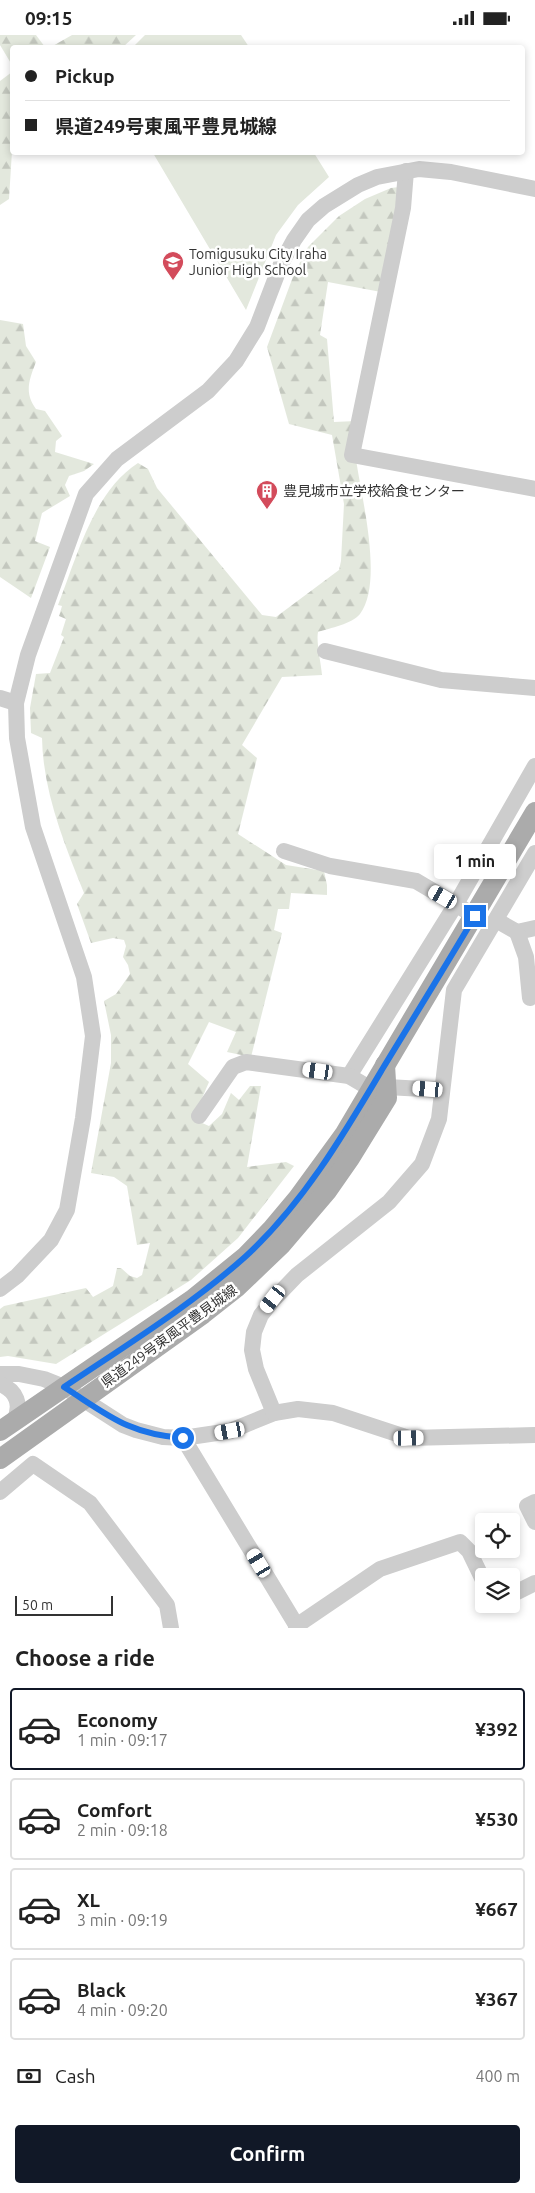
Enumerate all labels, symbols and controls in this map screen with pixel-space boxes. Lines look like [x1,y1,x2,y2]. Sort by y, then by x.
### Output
text: 09:15 [25,7,73,29]
text: Pickup [55,65,115,87]
text: 県道249号東風平豊見城線 [55,115,277,137]
place label: Tomigusuku City Iraha Junior High School [189,246,327,278]
school or university icon: Tomigusuku City Iraha Junior High School [161,250,185,281]
building icon: 豊見城市立学校給食センター [255,479,279,510]
place label: 豊見城市立学校給食センター [283,483,465,499]
callout: 1 min [434,843,516,879]
text: 1 min [455,852,495,870]
car [426,883,459,911]
route end [464,905,486,927]
car [302,1061,333,1081]
car [412,1080,443,1098]
street label: 県道249号東風平豊見城線 [98,1281,240,1391]
car [257,1283,288,1315]
car [213,1421,246,1441]
route start [172,1427,194,1449]
car [393,1430,424,1446]
map controls [475,1513,520,1613]
button: locate [475,1513,520,1558]
car [244,1546,273,1580]
button: layers [475,1568,520,1613]
scale bar [15,1593,112,1616]
text: 50 m [22,1597,53,1613]
text: Choose a ride [15,1645,155,1670]
icon: car [17,1707,62,1752]
text: Economy [77,1709,158,1731]
text: ¥392 [475,1718,518,1740]
text: 1 min · 09:17 [77,1731,168,1749]
icon: car [17,1797,62,1842]
text: Comfort [77,1799,152,1821]
text: ¥530 [475,1808,518,1830]
text: 2 min · 09:18 [77,1821,168,1839]
icon: car [17,1887,62,1932]
text: XL [77,1889,100,1911]
text: ¥667 [475,1898,518,1920]
text: 3 min · 09:19 [77,1911,168,1929]
icon: car [17,1977,62,2022]
text: Black [77,1979,126,2001]
text: ¥367 [475,1988,518,2010]
text: 4 min · 09:20 [77,2001,168,2019]
icon: cash [15,2062,43,2090]
text: Cash [55,2065,96,2087]
text: 400 m [475,2067,520,2085]
button: Confirm [15,2125,520,2183]

